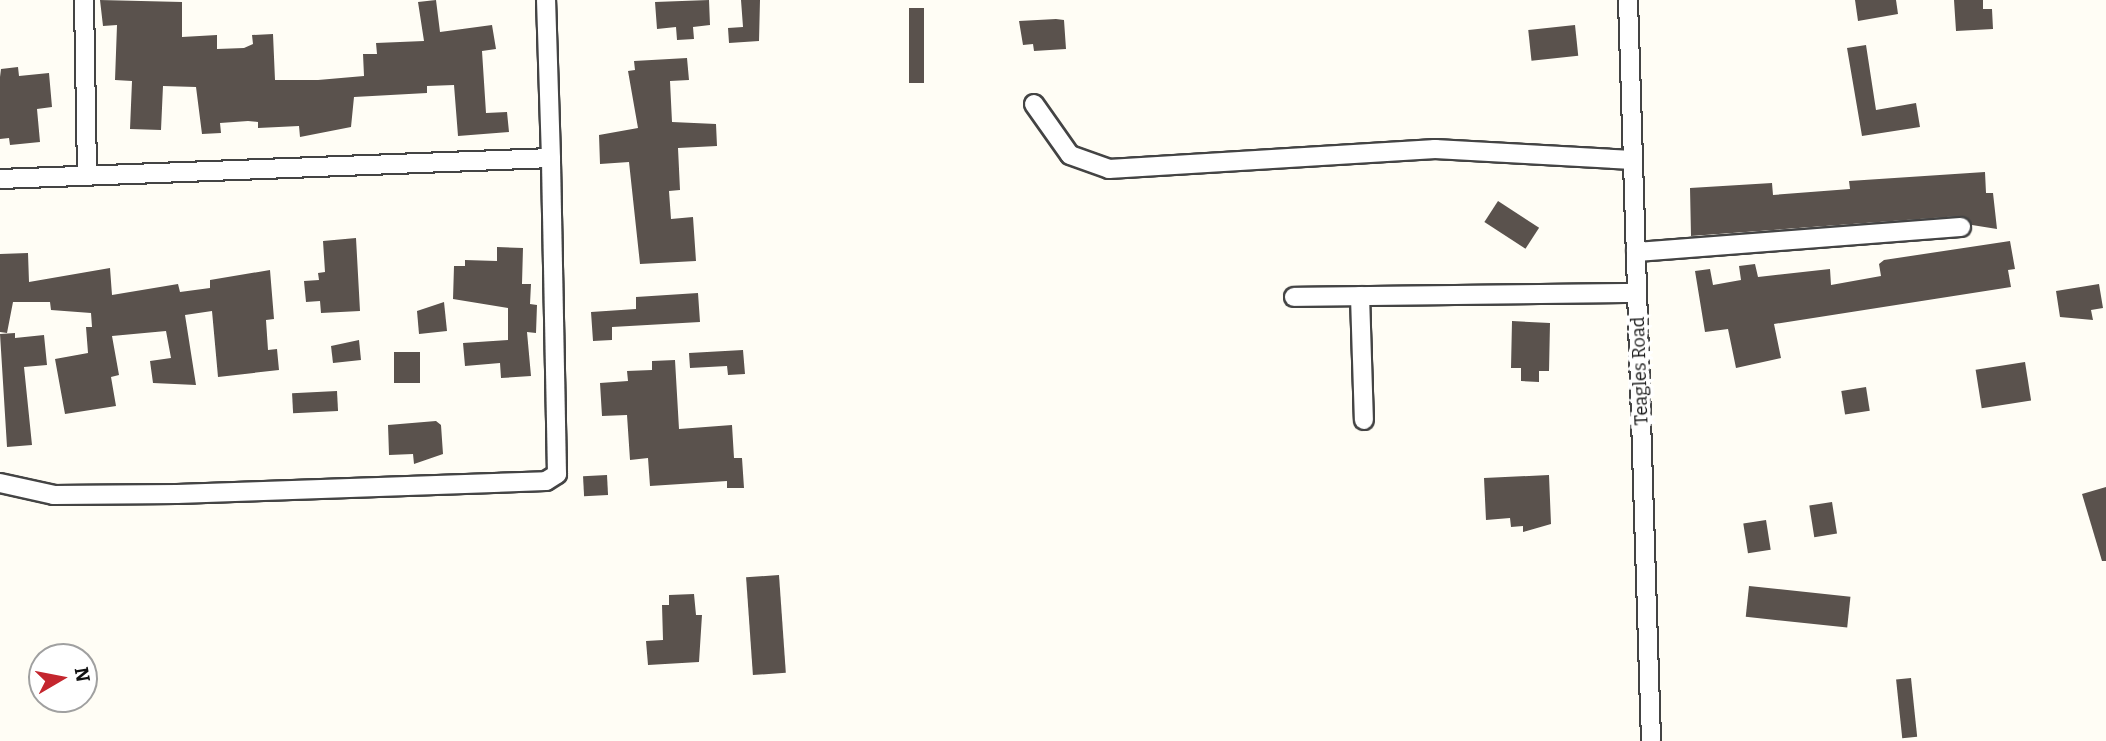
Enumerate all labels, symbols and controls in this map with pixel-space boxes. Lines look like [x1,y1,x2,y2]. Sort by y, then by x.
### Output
street label: Teagles Road [1627,316,1653,426]
north arrow [28,643,98,713]
text: N [70,665,95,684]

